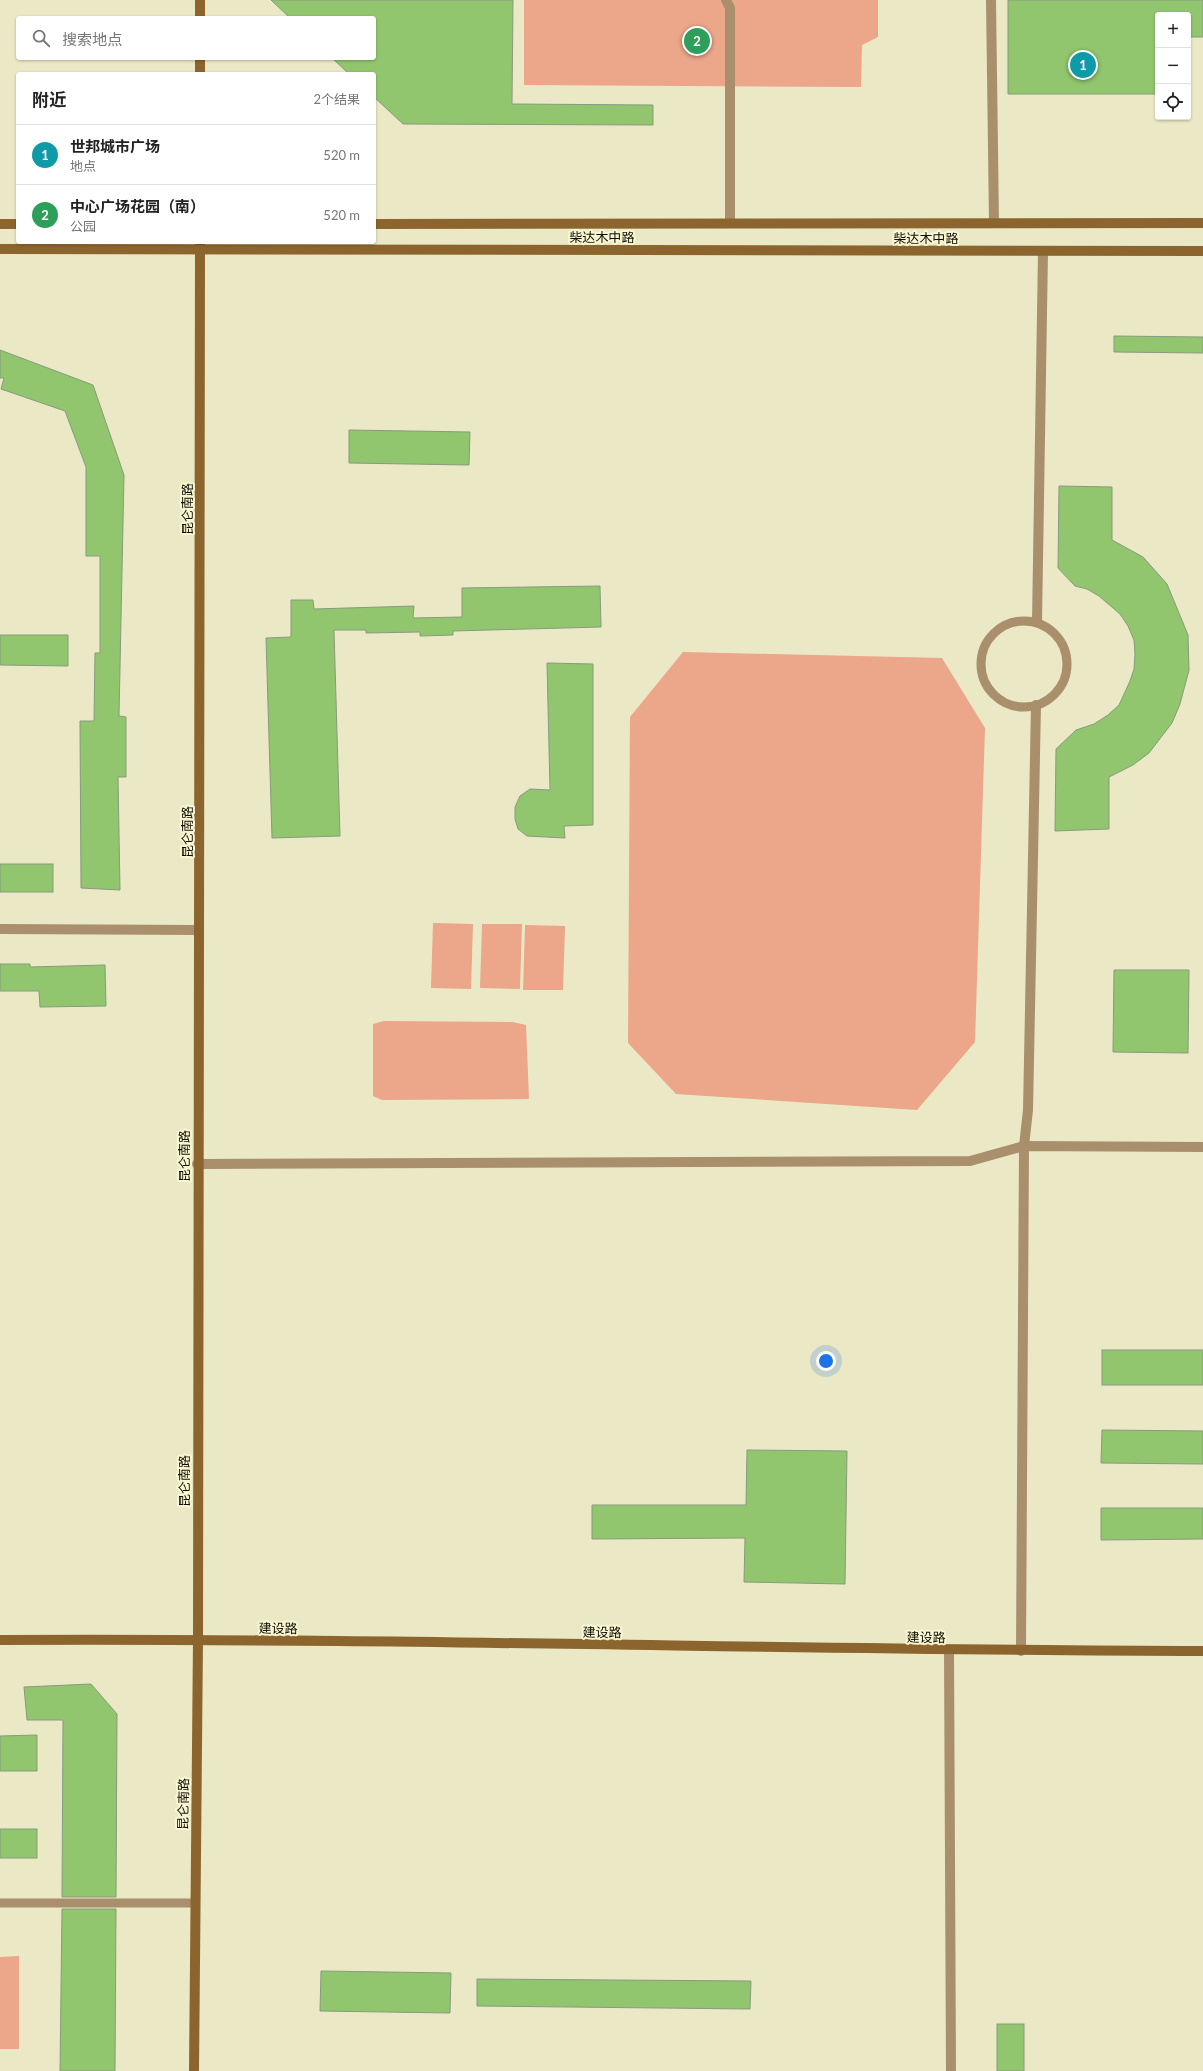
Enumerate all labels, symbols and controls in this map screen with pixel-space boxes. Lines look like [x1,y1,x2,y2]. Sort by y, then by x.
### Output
map controls [1155,12,1191,120]
button: + [1155,12,1191,48]
search box [16,16,376,60]
pin: 2 [684,26,710,56]
icon: search [30,27,52,49]
text: 搜索地点 [62,30,122,48]
button: − [1155,48,1191,84]
pin: 1 [1070,50,1096,80]
button: locate [1155,84,1191,120]
text: 附近 [32,89,66,110]
text: 2个结果 [313,91,360,107]
text: 世邦城市广场 [70,137,160,155]
text: 1 [41,147,49,163]
text: 520 m [323,147,360,163]
text: 地点 [70,158,96,174]
text: 中心广场花园（南） [70,197,205,215]
text: 2 [41,207,49,223]
text: 520 m [323,207,360,223]
text: 公园 [70,218,96,234]
street label: 柴达木中路 [569,229,635,245]
street label: 柴达木中路 [893,230,959,246]
street label: 昆仑南路 [179,483,195,535]
street label: 昆仑南路 [179,806,195,858]
street label: 昆仑南路 [176,1130,192,1182]
your location [816,1351,836,1371]
street label: 昆仑南路 [176,1455,192,1507]
street label: 建设路 [258,1620,298,1636]
street label: 建设路 [582,1624,622,1640]
street label: 建设路 [906,1629,946,1645]
street label: 昆仑南路 [175,1778,191,1830]

